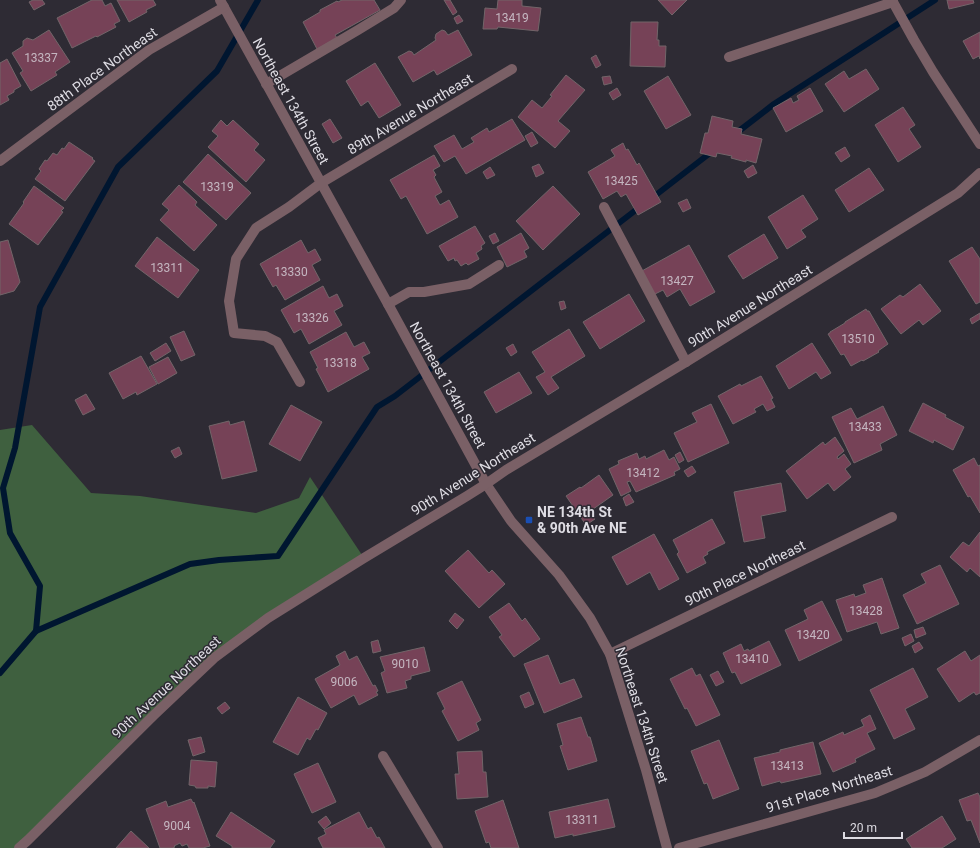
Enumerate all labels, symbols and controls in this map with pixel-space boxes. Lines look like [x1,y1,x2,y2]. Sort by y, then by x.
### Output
house number: 13419 [495,11,529,25]
street label: 88th Place Northeast [44,24,160,114]
street label: Northeast 134th Street [250,35,333,167]
house number: 13337 [24,51,58,65]
street label: 89th Avenue Northeast [345,70,476,158]
house number: 13425 [604,174,638,188]
house number: 13319 [200,180,234,194]
house number: 13311 [150,261,184,275]
street label: 90th Avenue Northeast [685,261,815,351]
house number: 13330 [274,265,308,279]
house number: 13427 [660,274,694,288]
house number: 13326 [295,311,329,325]
street label: Northeast 134th Street [407,319,490,451]
house number: 13510 [841,332,875,346]
house number: 13318 [323,356,357,370]
house number: 13433 [848,420,882,434]
street label: 90th Avenue Northeast [408,429,538,519]
house number: 13412 [626,466,660,480]
place label: NE 134th St & 90th Ave NE [537,504,627,536]
marker: NE 134th St & 90th Ave NE [524,515,534,525]
street label: 90th Place Northeast [682,537,808,609]
house number: 13428 [849,604,883,618]
house number: 13420 [796,628,830,642]
street label: 90th Avenue Northeast [108,632,224,742]
street label: Northeast 134th Street [612,645,672,785]
house number: 13410 [735,652,769,666]
house number: 9010 [392,657,419,671]
house number: 9006 [331,675,358,689]
house number: 13413 [770,759,804,773]
street label: 91st Place Northeast [764,762,895,816]
house number: 13311 [565,813,599,827]
scale bar [844,814,902,840]
house number: 9004 [164,819,191,833]
text: 20 m [850,821,877,835]

